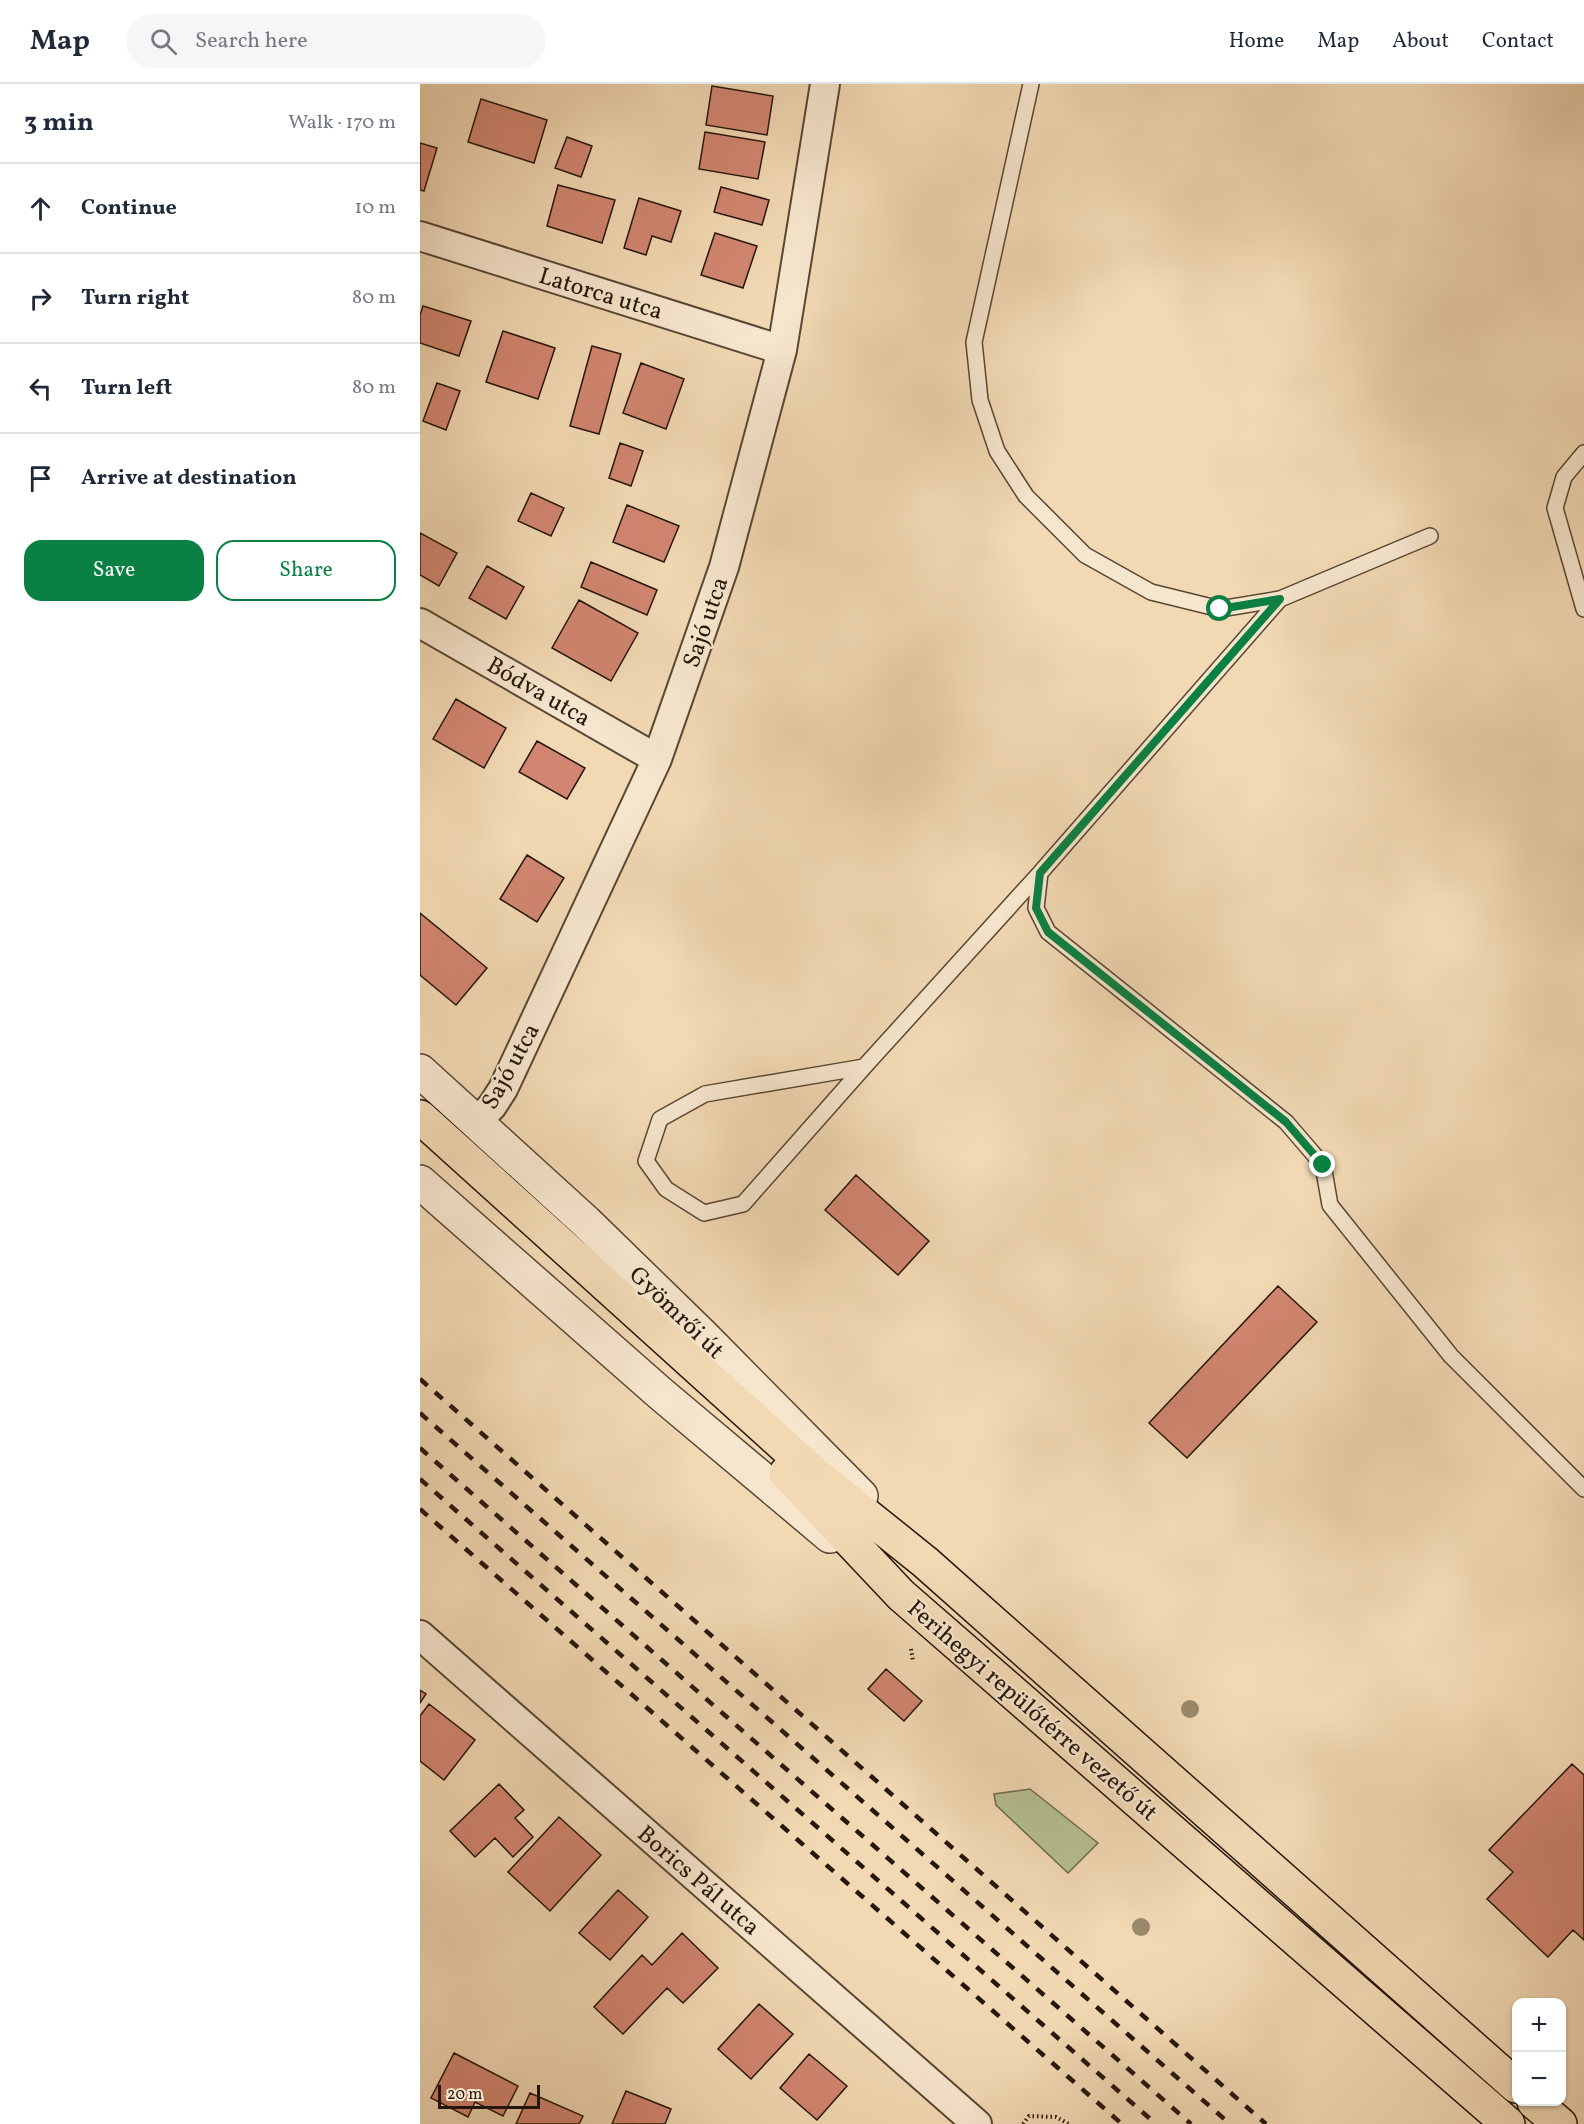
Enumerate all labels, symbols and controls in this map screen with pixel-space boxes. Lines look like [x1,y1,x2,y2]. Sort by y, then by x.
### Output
search box [126,14,546,68]
text: Map [30,22,90,61]
icon: search [147,25,180,58]
text: Search here [195,26,308,57]
text: Home [1229,27,1284,56]
text: Map [1317,27,1359,56]
text: About [1392,27,1449,56]
text: Contact [1482,27,1554,56]
text: 3 min [24,105,94,141]
text: Walk · 170 m [288,109,396,137]
icon: ahead [24,192,57,225]
text: Continue [81,193,177,224]
text: 10 m [355,194,396,222]
street label: Latorca utca [534,260,667,330]
icon: right [24,282,57,315]
text: Turn right [81,283,189,314]
text: 80 m [352,284,396,312]
icon: left [24,372,57,405]
text: Turn left [81,373,172,404]
text: 80 m [352,374,396,402]
icon: arrive [24,462,57,495]
text: Arrive at destination [81,463,297,494]
button: Save [24,540,204,601]
button: Share [216,540,396,601]
street label: Sajó utca [676,573,738,673]
route start [1206,595,1232,621]
street label: Bódva utca [480,649,596,736]
street label: Sajó utca [474,1018,549,1116]
route end [1309,1151,1335,1177]
street label: Gyömrői út [620,1259,731,1368]
street label: Ferihegyi repülőtérre vezető út [899,1593,1165,1830]
street label: Borics Pál utca [629,1818,767,1945]
map controls [1512,1998,1566,2106]
button: + [1512,1998,1566,2052]
button: − [1512,2052,1566,2106]
scale bar [438,2082,540,2110]
text: 20 m [447,2084,482,2106]

